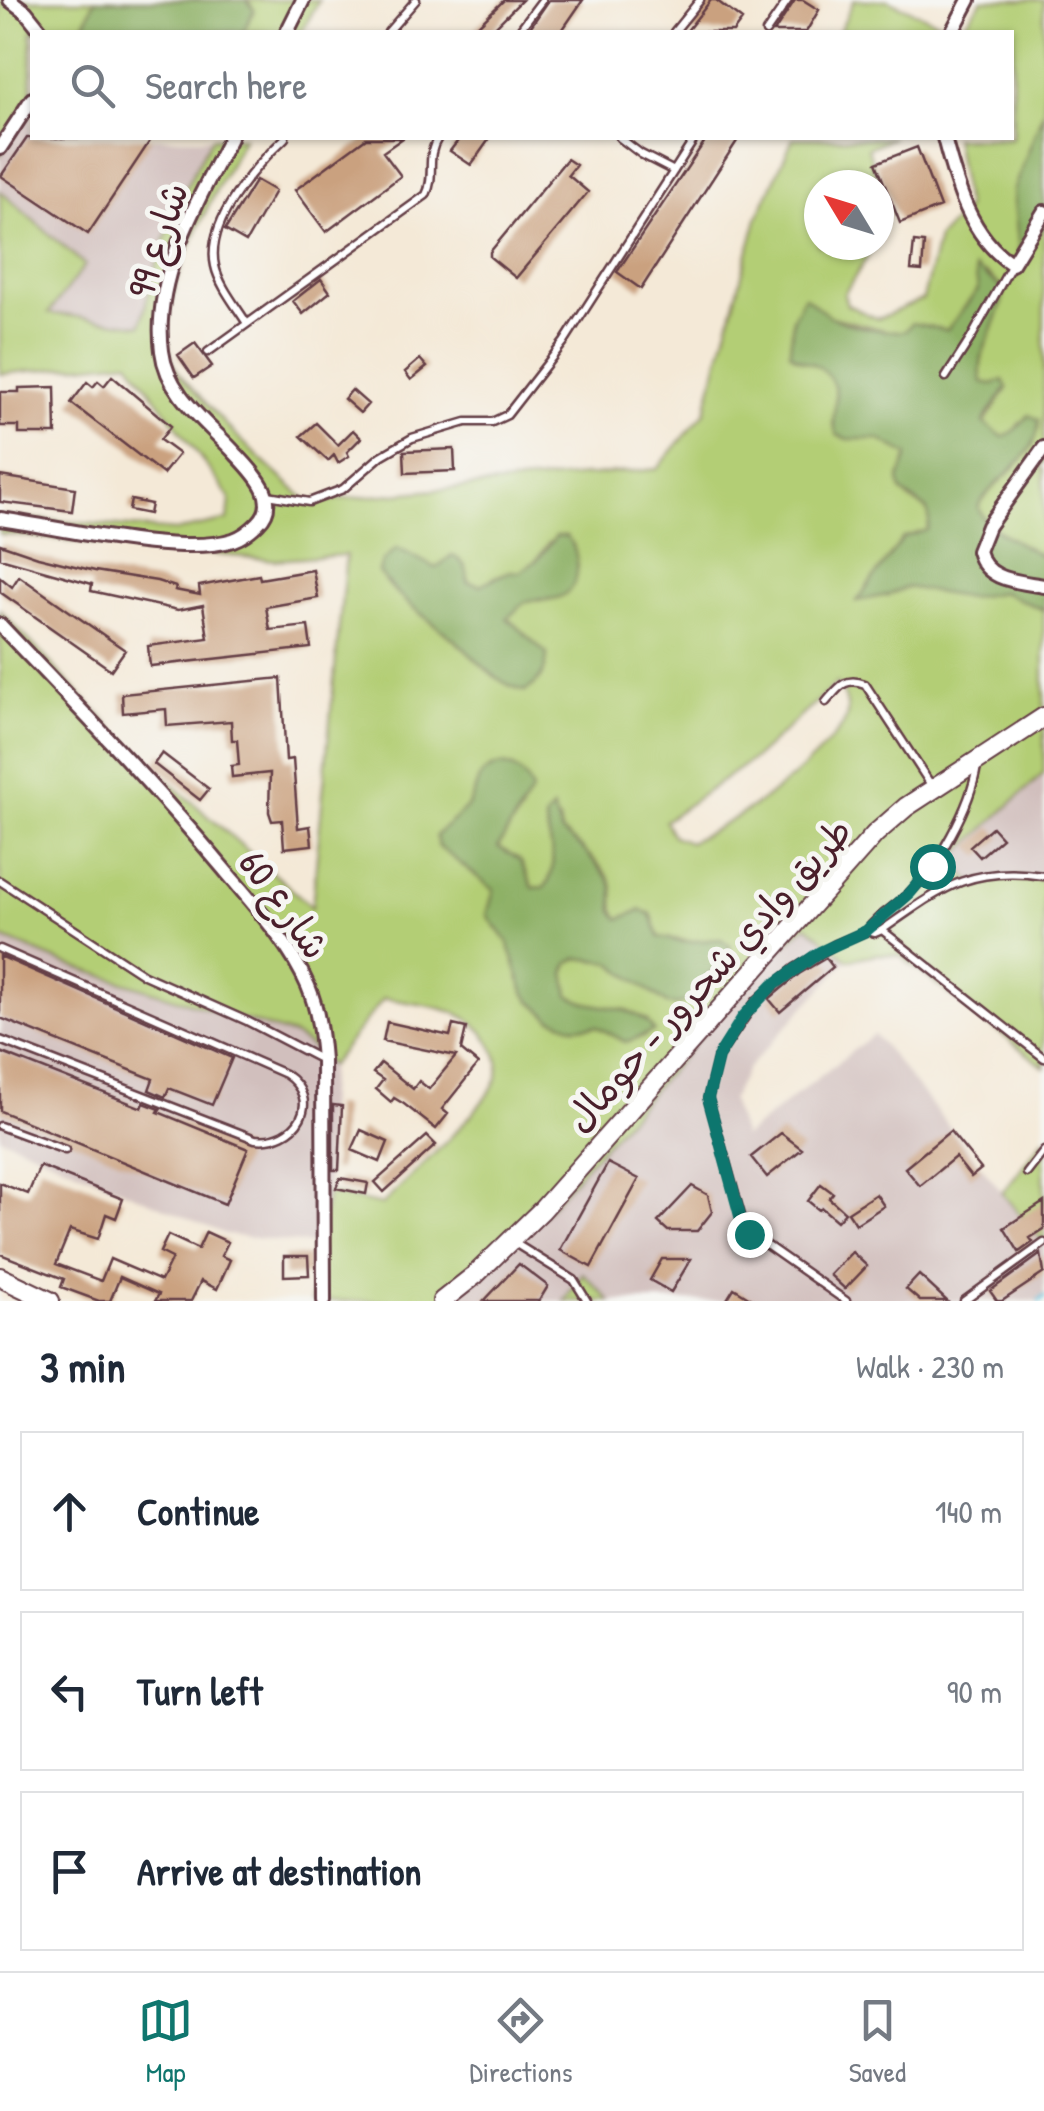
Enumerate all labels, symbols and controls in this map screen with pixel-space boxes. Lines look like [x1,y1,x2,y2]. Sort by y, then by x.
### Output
search box [30,30,1014,140]
icon: search [65,58,120,113]
text: Search here [145,59,307,111]
north arrow [804,170,894,260]
street label: شارع 99 [114,175,202,305]
street label: طريق وادي شحرور - حومال [553,805,865,1144]
street label: شارع 60 [226,839,342,970]
route start [910,844,956,890]
route end [727,1212,773,1258]
text: 3 min [40,1338,125,1395]
text: Walk · 230 m [856,1345,1004,1388]
icon: ahead [42,1484,97,1539]
text: Continue [137,1485,259,1537]
text: 140 m [935,1490,1002,1533]
icon: left [42,1664,97,1719]
text: Turn left [137,1665,262,1717]
text: 90 m [947,1670,1002,1713]
icon: arrive [42,1844,97,1899]
text: Arrive at destination [137,1845,421,1897]
tab: Map [138,1993,193,2091]
tab: Directions [469,1993,572,2091]
tab: Saved [849,1993,906,2091]

